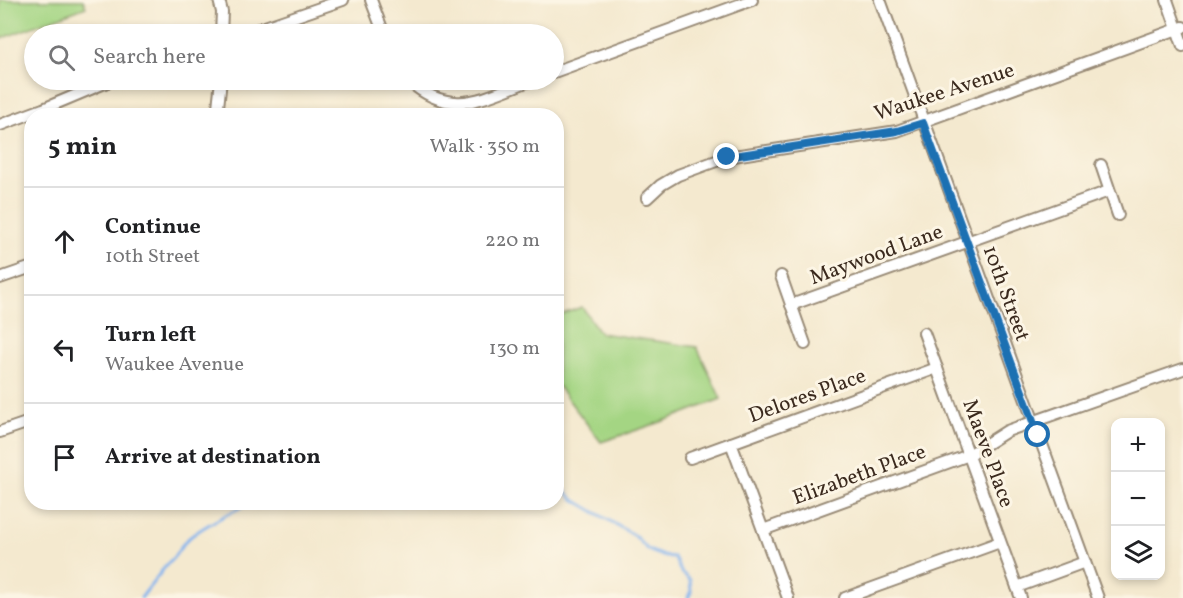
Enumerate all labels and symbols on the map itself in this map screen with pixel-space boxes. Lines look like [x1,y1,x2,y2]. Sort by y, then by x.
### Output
street label: Waukee Avenue [871,56,1018,129]
route end [713,143,739,169]
street label: Maywood Lane [806,218,947,293]
street label: 10th Street [975,242,1036,345]
street label: Delores Place [745,362,870,431]
street label: Maeve Place [955,395,1021,512]
route start [1024,421,1050,447]
street label: Elizabeth Place [789,438,930,513]

